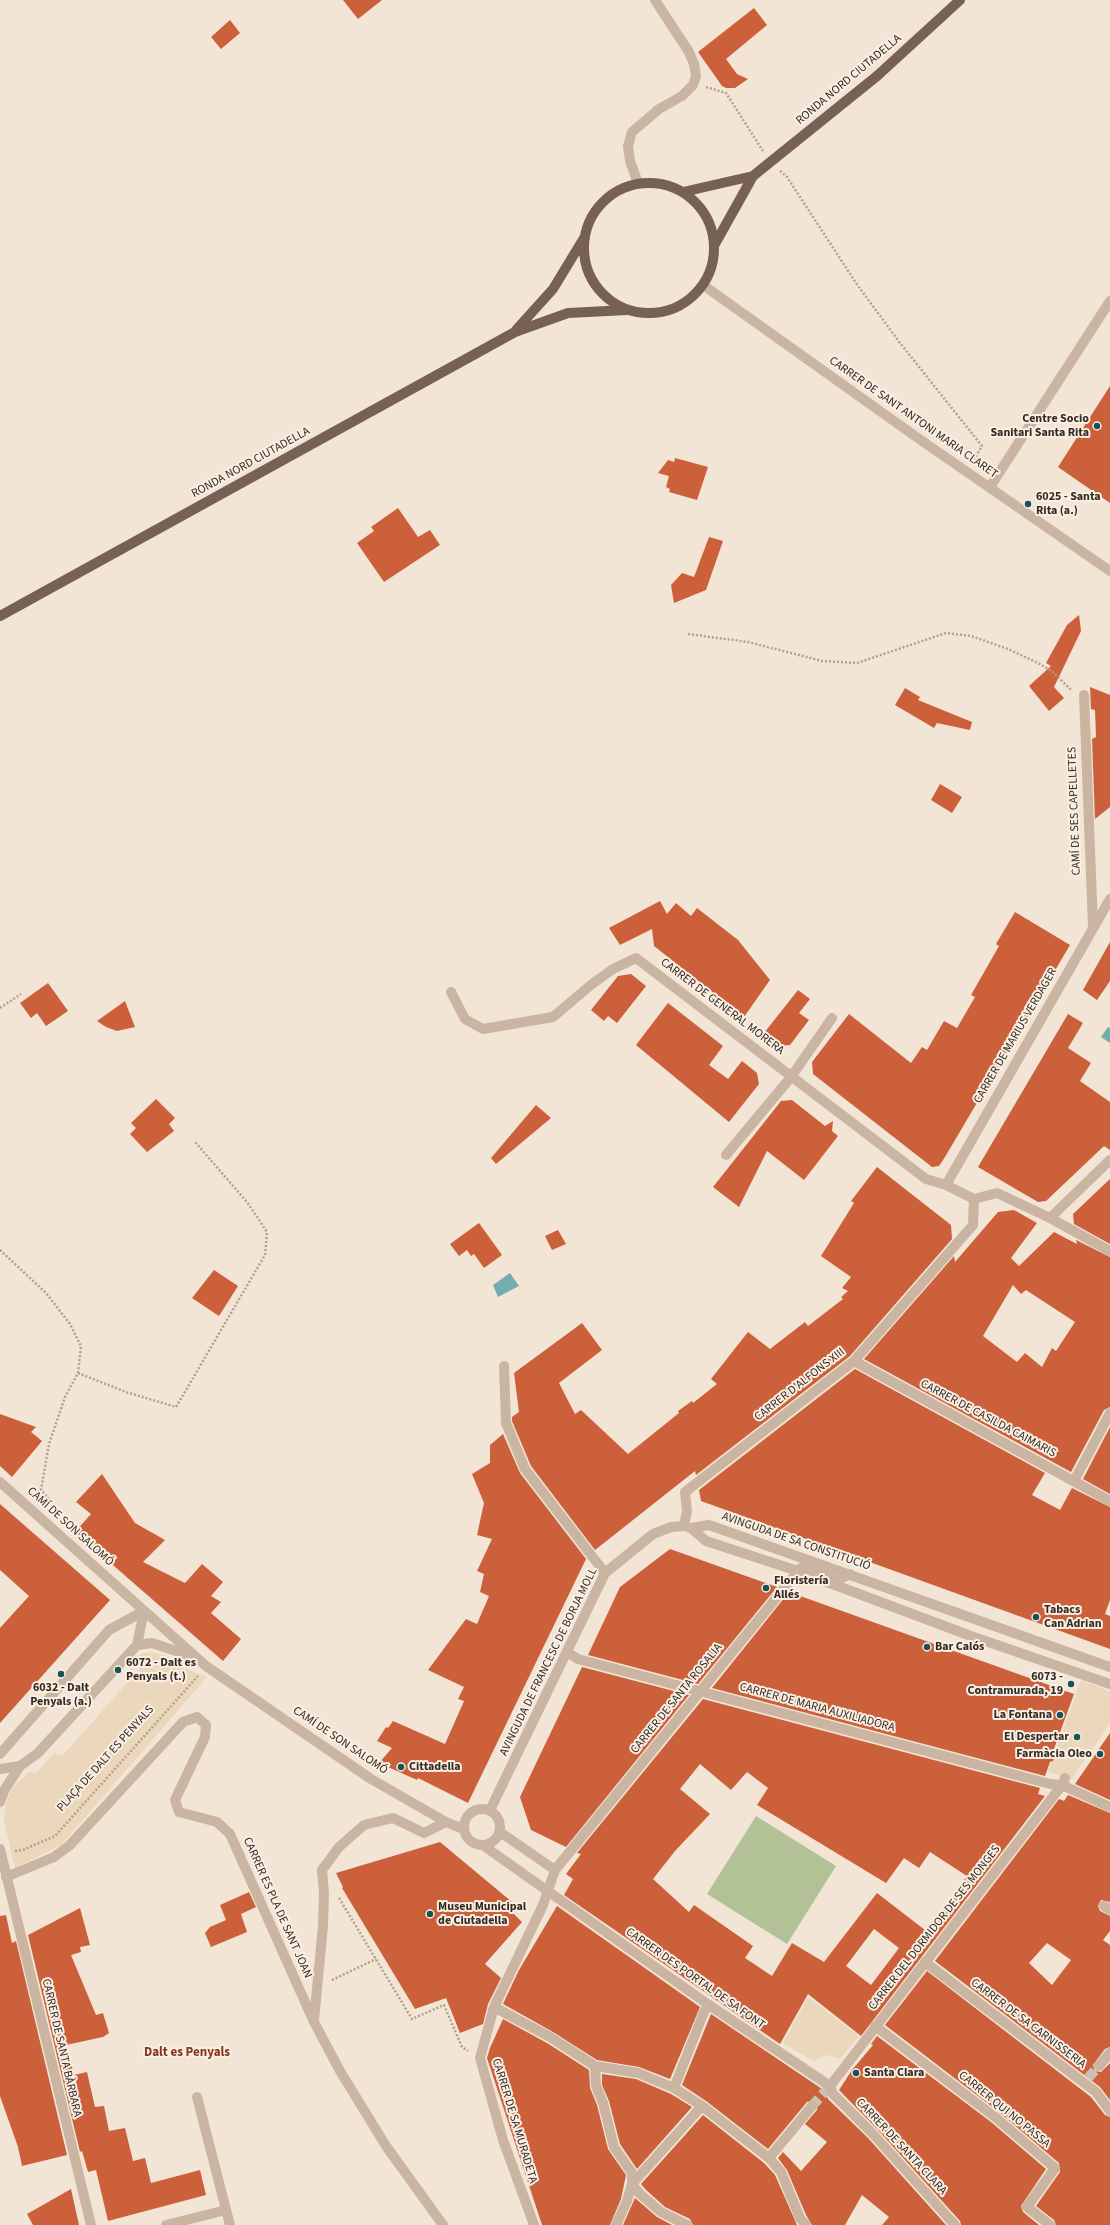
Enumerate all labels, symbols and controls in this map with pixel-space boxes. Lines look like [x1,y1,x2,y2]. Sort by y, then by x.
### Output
street label: RONDA NORD CIUTADELLA [793,32,905,128]
street label: CARRER DE SANT ANTONI MARIA CLARET [826,354,1000,482]
place label: Centre Socio Sanitari Santa Rita [990,412,1089,440]
marker: Centre Socio Sanitari Santa Rita [1092,421,1102,431]
street label: RONDA NORD CIUTADELLA [189,424,313,502]
place label: 6025 - Santa Rita (a.) [1036,490,1101,518]
marker: 6025 - Santa Rita (a.) [1023,499,1033,509]
street label: CAMÍ DE SES CAPELLETES [1066,746,1084,876]
street label: CARRER DE GENERAL MORERA [657,956,787,1058]
street label: CARRER DE MARIUS VERDAGER [971,966,1061,1106]
street label: CARRER D'ALFONS XIII [752,1345,848,1425]
street label: CARRER DE CASILDA CAIMARIS [918,1377,1058,1461]
street label: CAMÍ DE SON SALOMÓ [24,1484,116,1570]
street label: AVINGUDA DE SA CONSTITUCIÓ [720,1510,872,1574]
street label: AVINGUDA DE FRANCESC DE BORJA MOLL [497,1566,601,1758]
place label: Floristería Allés [774,1574,829,1602]
marker: Floristería Allés [761,1583,771,1593]
place label: Tabacs Can Adrian [1044,1603,1102,1631]
marker: Tabacs Can Adrian [1031,1612,1041,1622]
place label: Bar Calós [935,1640,984,1654]
street label: CARRER DE SANTA ROSALIA [628,1641,726,1757]
marker: Bar Calós [922,1642,932,1652]
place label: 6072 - Dalt es Penyals (t.) [126,1656,196,1684]
marker: 6072 - Dalt es Penyals (t.) [113,1665,123,1675]
marker: 6032 - Dalt Penyals (a.) [56,1669,66,1679]
place label: 6073 - Contramurada, 19 [967,1670,1063,1698]
marker: 6073 - Contramurada, 19 [1066,1679,1076,1689]
street label: CARRER DE MARIA AUXILIADORA [738,1680,896,1736]
place label: 6032 - Dalt Penyals (a.) [30,1681,92,1709]
street label: PLAÇA DE DALT ES PENYALS [54,1703,158,1815]
street label: CAMÍ DE SON SALOMÓ [290,1704,390,1778]
place label: La Fontana [994,1708,1052,1722]
marker: La Fontana [1055,1710,1065,1720]
place label: El Despertar [1004,1730,1069,1744]
marker: El Despertar [1072,1732,1082,1742]
place label: Farmàcia Oleo [1016,1747,1092,1761]
marker: Farmàcia Oleo [1095,1749,1105,1759]
place label: Cittadella [409,1760,461,1774]
marker: Cittadella [396,1762,406,1772]
street label: CARRER ES PLA DE SANT JOAN [239,1835,315,1981]
street label: CARRER DEL DORMIDOR DE SES MONGES [866,1843,1004,2013]
place label: Museu Municipal de Ciutadella [438,1900,526,1928]
marker: Museu Municipal de Ciutadella [425,1909,435,1919]
street label: CARRER DES PORTAL DE SA FONT [623,1925,767,2033]
street label: CARRER DE SA CARNISSERIA [968,1976,1088,2072]
street label: CARRER DE SANTA BÀRBARA [38,1977,84,2119]
district label: Dalt es Penyals [144,2045,230,2061]
street label: CARRER DE SA MURADETA [488,2057,540,2185]
place label: Santa Clara [864,2066,924,2080]
marker: Santa Clara [851,2068,861,2078]
street label: CARRER QUI NO PASSA [955,2069,1053,2151]
street label: CARRER DE SANTA CLARA [853,2096,949,2198]

